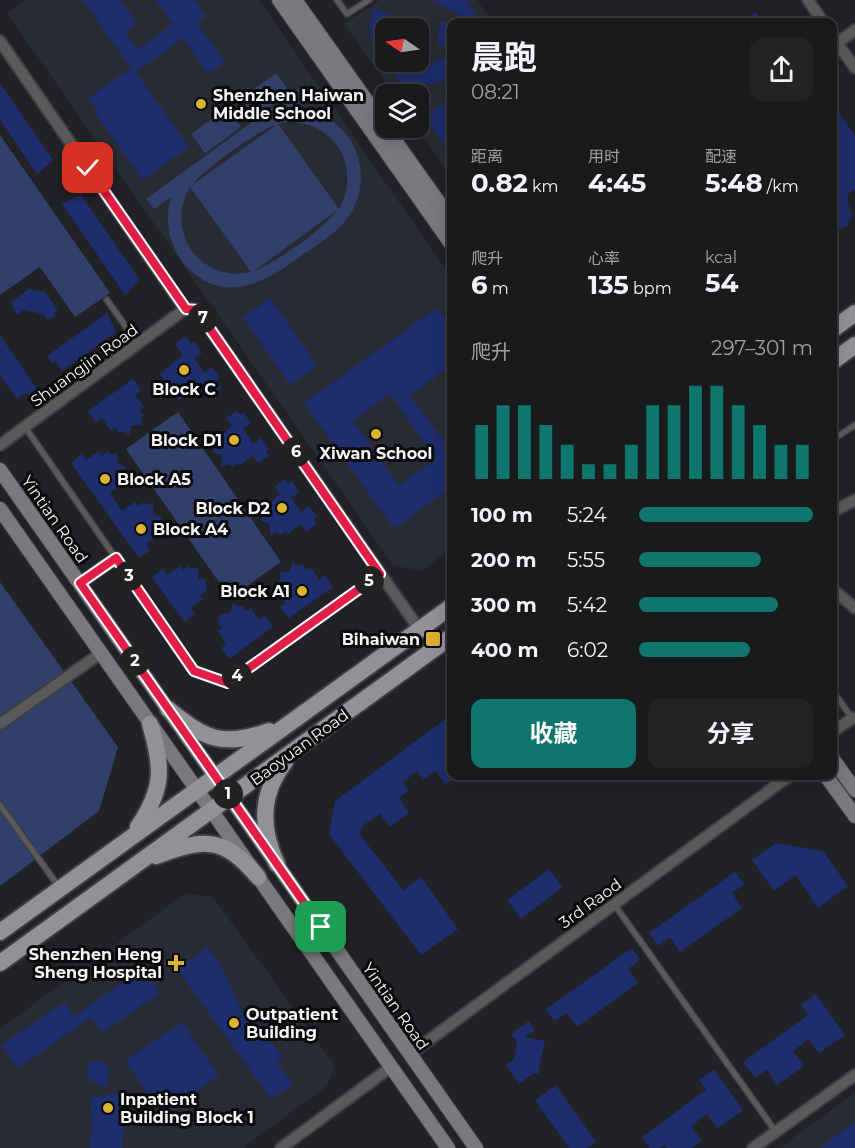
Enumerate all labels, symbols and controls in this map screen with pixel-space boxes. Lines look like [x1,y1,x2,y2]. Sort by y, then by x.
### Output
north arrow [375,18,429,72]
map controls [375,18,429,138]
text: 晨跑 [471,37,537,77]
button: share [750,38,813,101]
text: 08:21 [471,80,520,104]
button: layers [375,84,429,138]
place label: Shenzhen Haiwan Middle School [213,86,364,123]
marker: Shenzhen Haiwan Middle School [194,97,208,111]
pin [62,142,113,193]
text: 距离 [471,147,503,166]
text: 用时 [588,147,620,166]
text: 配速 [705,147,737,166]
icon: check [71,151,104,184]
text: 0.82 [471,167,528,199]
text: 4:45 [588,167,646,199]
text: 5:48 [705,167,763,199]
text: km [528,177,559,196]
text: /km [763,177,799,196]
text: kcal [705,248,737,267]
text: 爬升 [471,249,503,268]
text: 心率 [588,249,620,268]
text: 54 [705,267,738,299]
text: 6 [471,269,488,301]
text: 135 [588,269,629,301]
text: m [488,279,509,298]
text: bpm [629,279,672,298]
pin: 7 [188,303,218,333]
text: 7 [198,308,208,327]
street label: Shuangjin Road [27,320,142,411]
text: 297–301 m [711,336,813,360]
text: 爬升 [471,340,511,364]
marker: Block C [177,363,191,377]
place label: Block C [152,380,216,399]
marker: Xiwan School [369,427,383,441]
place label: Block D1 [151,431,222,450]
marker: Block D1 [227,433,241,447]
pin: 6 [281,437,311,467]
text: 6 [291,442,301,461]
place label: Xiwan School [320,444,432,463]
place label: Block A5 [117,470,191,489]
street label: Yintian Road [18,472,92,567]
marker: Block A5 [98,472,112,486]
place label: Block D2 [196,499,270,518]
marker: Block D2 [275,501,289,515]
text: 100 m [471,503,533,527]
text: 5:24 [567,503,607,527]
place label: Block A4 [153,520,228,539]
marker: Block A4 [134,522,148,536]
text: 200 m [471,548,537,572]
text: 5:55 [567,548,605,572]
pin: 3 [114,561,144,591]
text: 3 [124,566,134,585]
pin: 5 [354,566,384,596]
text: 5 [364,571,374,590]
place label: Block A1 [220,582,290,601]
marker: Block A1 [295,584,309,598]
text: 300 m [471,593,537,617]
text: 5:42 [567,593,607,617]
place label: Bihaiwan [342,630,420,649]
marker: Bihaiwan [424,630,442,648]
text: 400 m [471,638,539,662]
text: 6:02 [567,638,608,662]
pin: 2 [120,646,150,676]
text: 2 [130,651,140,670]
pin: 4 [222,661,252,691]
text: 4 [231,666,243,685]
button: 收藏 [471,699,636,768]
button: 分享 [648,699,813,768]
street label: Baoyuan Road [246,705,352,789]
pin: 1 [213,779,243,809]
text: 1 [225,784,231,803]
street label: 3rd Raod [556,875,625,932]
pin [295,901,346,952]
icon: arrive [304,910,337,943]
place label: Shenzhen Heng Sheng Hospital [29,945,162,982]
marker: Shenzhen Heng Sheng Hospital [167,954,185,972]
street label: Yintian Road [359,959,433,1054]
place label: Outpatient Building [246,1005,338,1042]
marker: Outpatient Building [227,1016,241,1030]
place label: Inpatient Building Block 1 [120,1090,254,1127]
marker: Inpatient Building Block 1 [101,1101,115,1115]

